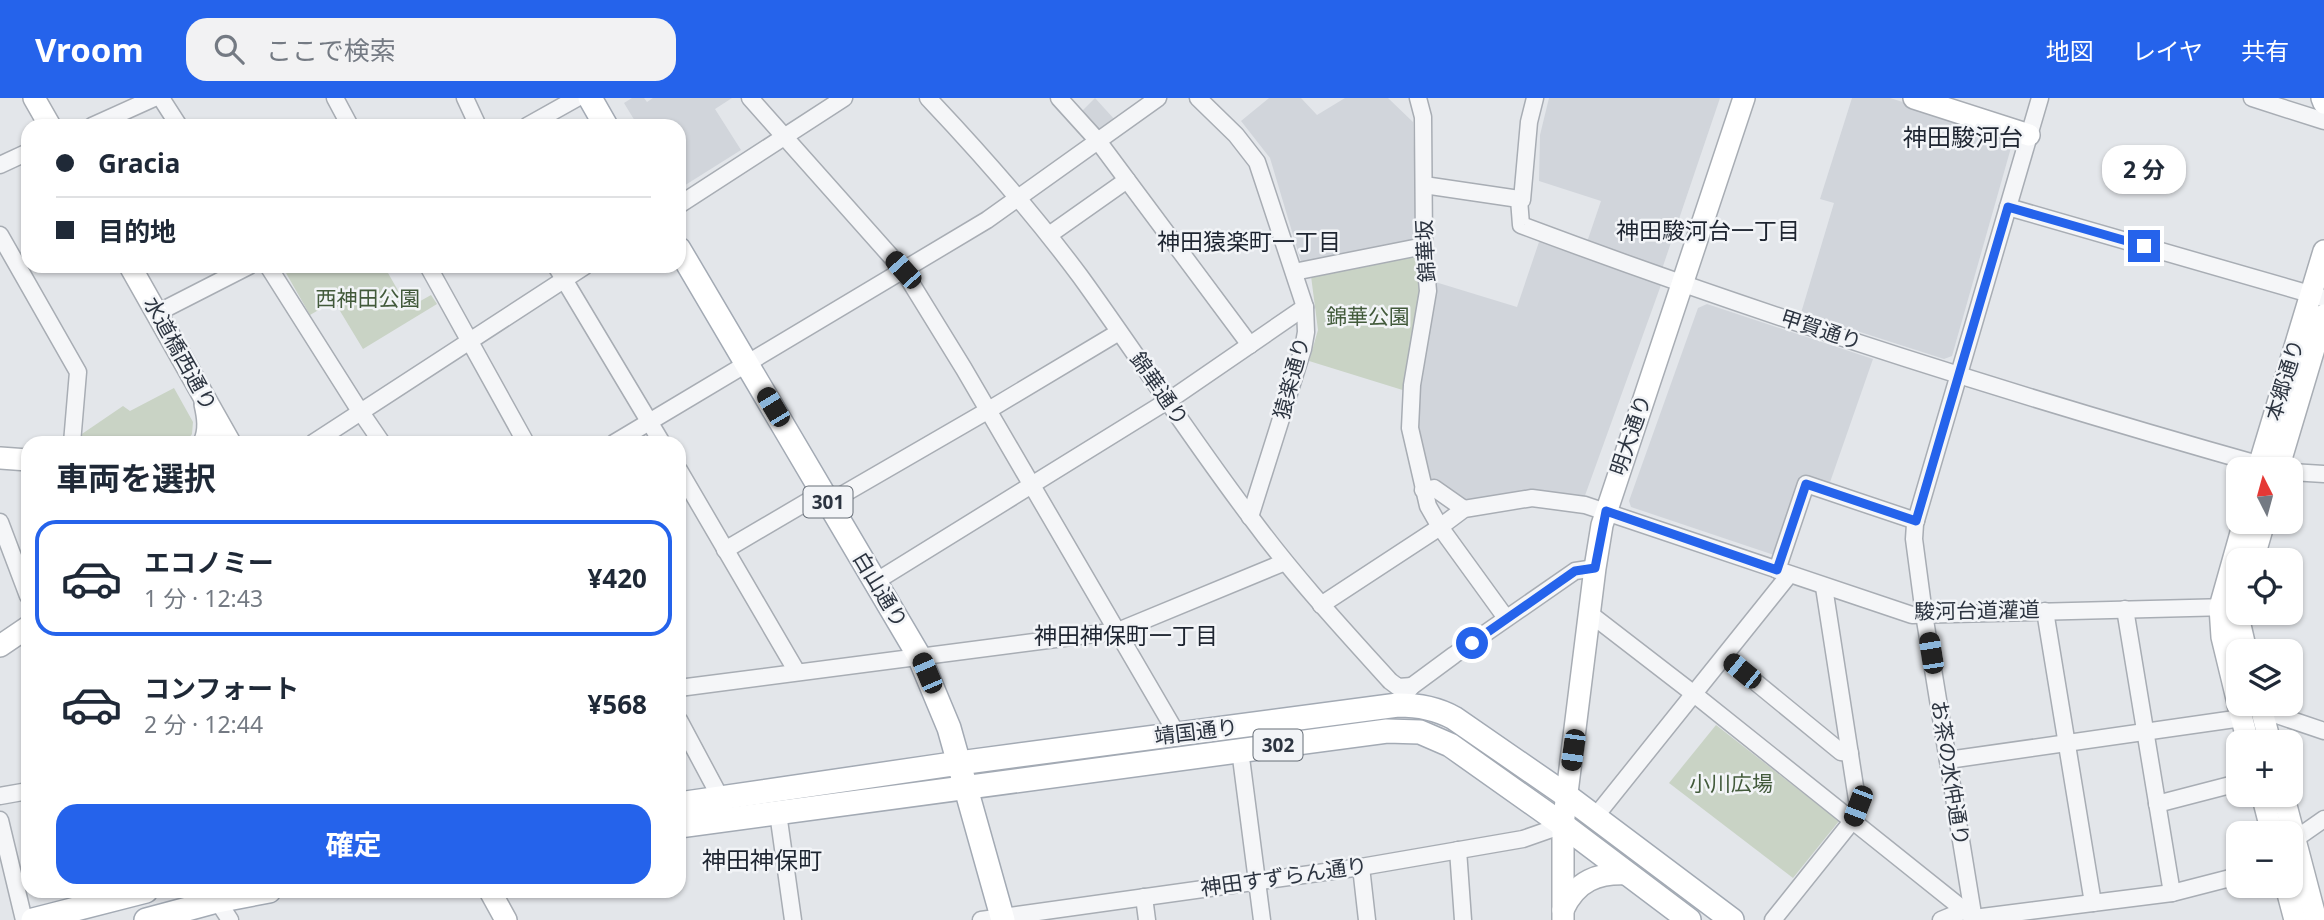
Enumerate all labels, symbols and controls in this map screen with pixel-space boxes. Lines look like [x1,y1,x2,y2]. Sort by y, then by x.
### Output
search box [186,18,676,81]
text: Vroom [35,27,144,72]
icon: search [210,30,248,68]
text: ここで検索 [266,32,396,68]
text: 地図 [2046,34,2094,67]
text: レイヤ [2132,34,2203,67]
text: 共有 [2241,34,2289,67]
district label: 神田駿河台 [1903,120,2023,153]
callout: 2 分 [2102,144,2186,194]
text: Gracia [98,145,180,181]
text: 2 分 [2123,153,2165,185]
text: 目的地 [98,213,176,249]
district label: 神田駿河台一丁目 [1616,214,1800,246]
street label: 錦華坂 [1409,219,1441,283]
district label: 神田猿楽町一丁目 [1157,225,1341,257]
route end [2128,230,2160,262]
car [882,247,925,293]
park label: 西神田公園 [316,284,421,312]
street label: 水道橋西通り [138,292,224,415]
park label: 錦華公園 [1326,302,1410,330]
street label: 甲賀通り [1777,303,1866,355]
street label: 猿楽通り [1267,334,1315,422]
street label: 本郷通り [2258,335,2310,424]
street label: 錦華通り [1124,346,1195,431]
car [754,384,793,430]
street label: 明大通り [1603,390,1657,479]
text: 車両を選択 [56,456,216,499]
north arrow [2226,457,2303,534]
map controls [2226,457,2303,898]
road number: 301 [804,486,852,518]
text: エコノミー [144,544,274,580]
street label: 白山通り [847,546,914,633]
icon: car [60,547,123,610]
button: locate [2226,548,2303,625]
text: ¥420 [588,560,647,596]
text: 1 分 · 12:43 [144,582,263,614]
street label: 駿河台道灌道 [1914,595,2040,625]
district label: 神田神保町一丁目 [1034,619,1218,651]
route start [1456,627,1488,659]
car [1918,631,1945,675]
button: layers [2226,639,2303,716]
car [910,650,945,696]
car [1720,650,1765,692]
text: コンフォート [144,670,299,706]
icon: car [60,673,123,736]
text: ¥568 [588,686,647,722]
street label: お茶の水仲通り [1926,698,1976,848]
text: 2 分 · 12:44 [144,708,263,740]
street label: 靖国通り [1152,712,1239,750]
car [1560,728,1587,772]
road number: 302 [1254,730,1302,760]
button: + [2226,730,2303,807]
park label: 小川広場 [1689,769,1773,797]
car [1841,783,1876,829]
button: 確定 [56,804,651,884]
button: − [2226,821,2303,898]
district label: 神田神保町 [702,843,822,876]
street label: 神田すずらん通り [1199,850,1369,902]

